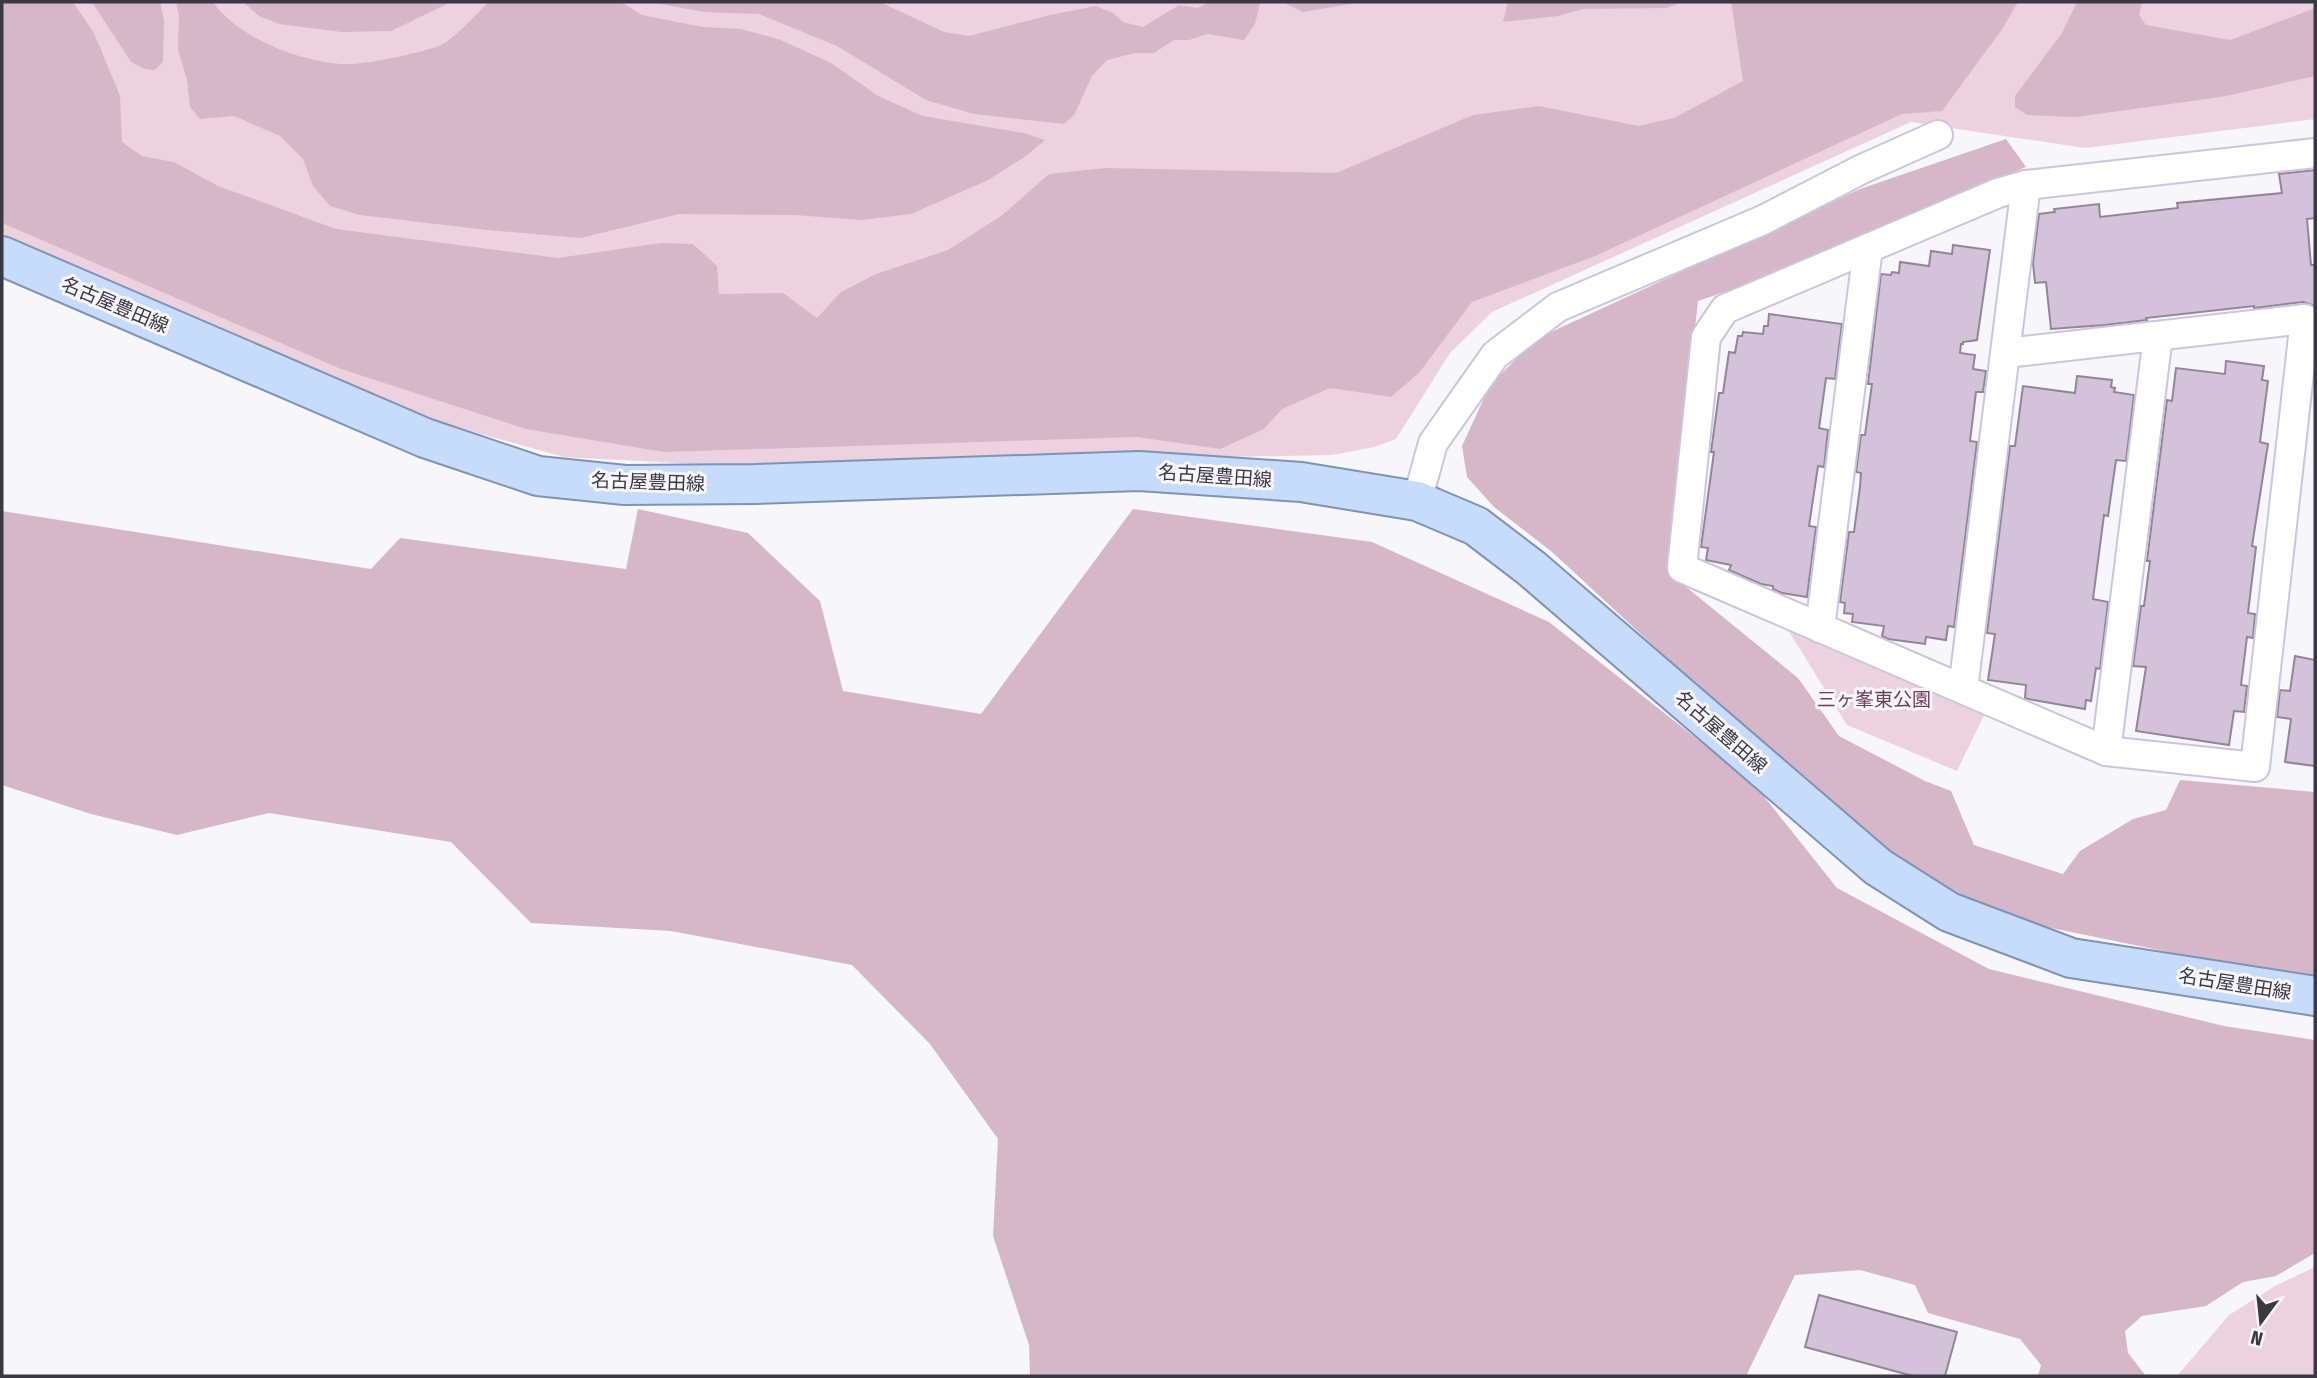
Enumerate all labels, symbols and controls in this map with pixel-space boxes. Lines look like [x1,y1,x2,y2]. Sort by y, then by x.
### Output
street label: 名古屋豊田線 [58,272,172,338]
street label: 名古屋豊田線 [1157,461,1273,491]
street label: 名古屋豊田線 [591,469,705,495]
street label: 名古屋豊田線 [1670,686,1772,778]
park label: 三ヶ峯東公園 [1817,688,1931,711]
street label: 名古屋豊田線 [2177,964,2293,1004]
north arrow [2226,1287,2296,1357]
text: N [2248,1325,2265,1351]

